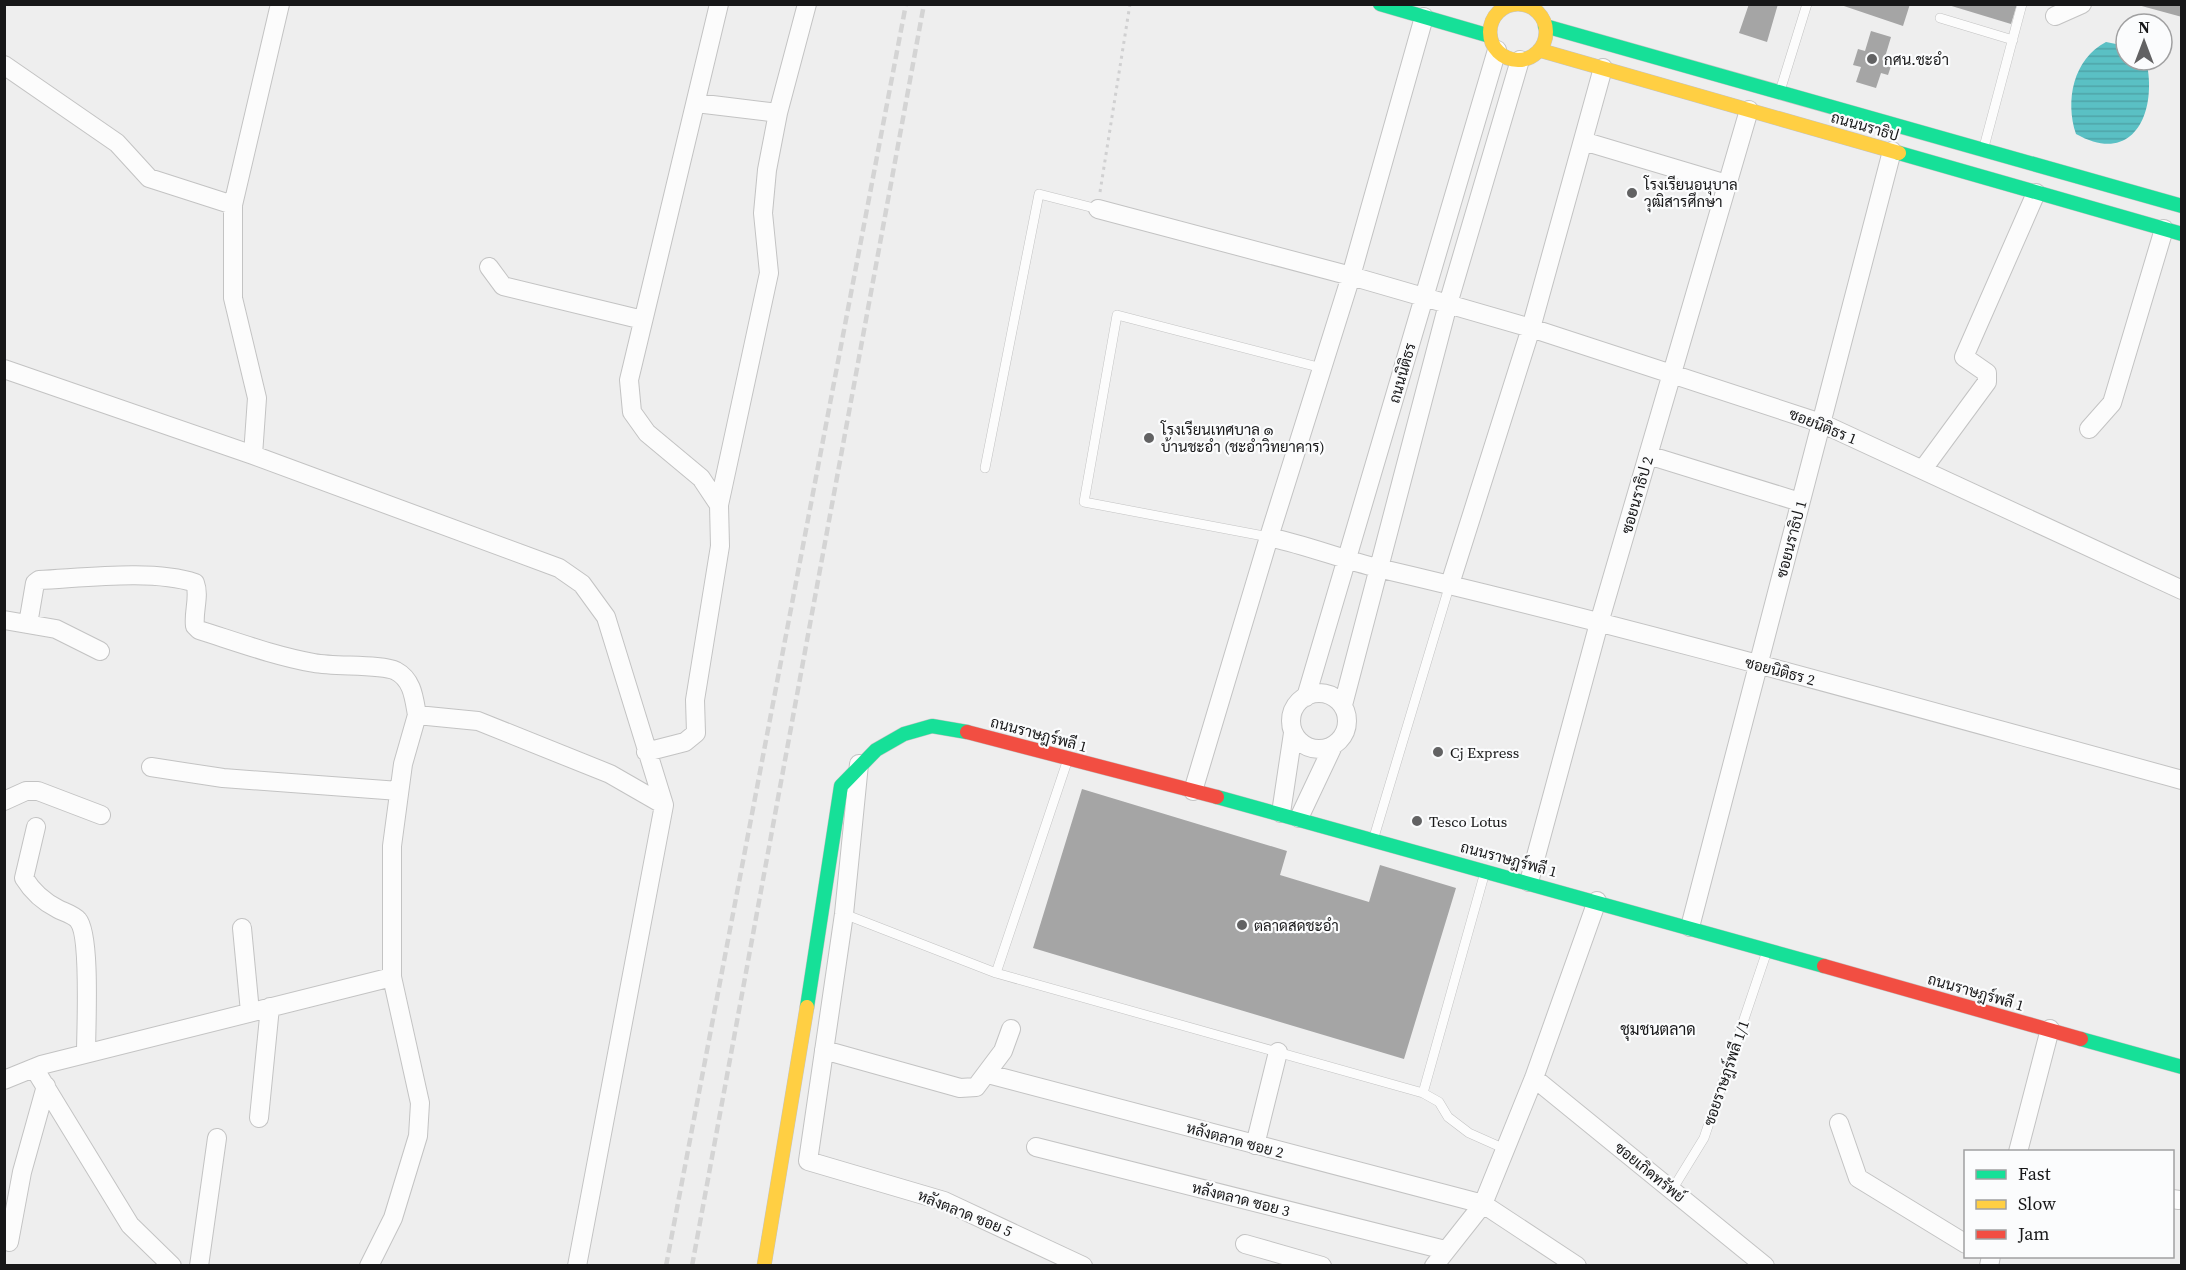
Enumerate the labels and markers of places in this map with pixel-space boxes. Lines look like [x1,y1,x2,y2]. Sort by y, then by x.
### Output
place label: กศน.ชะอำ [1884,49,1949,70]
marker: กศน.ชะอำ [1865,52,1879,66]
place label: โรงเรียนอนุบาล วุฒิสารศึกษา [1643,174,1738,213]
marker: โรงเรียนอนุบาล วุฒิสารศึกษา [1625,186,1639,200]
place label: โรงเรียนเทศบาล ๑ บ้านชะอำ (ชะอำวิทยาคาร) [1160,419,1325,457]
marker: โรงเรียนเทศบาล ๑ บ้านชะอำ (ชะอำวิทยาคาร) [1142,431,1156,445]
place label: Cj Express [1450,742,1519,763]
marker: Cj Express [1431,745,1445,759]
place label: Tesco Lotus [1429,811,1507,832]
marker: Tesco Lotus [1410,814,1424,828]
place label: ตลาดสดชะอำ [1254,915,1339,936]
marker: ตลาดสดชะอำ [1235,918,1249,932]

